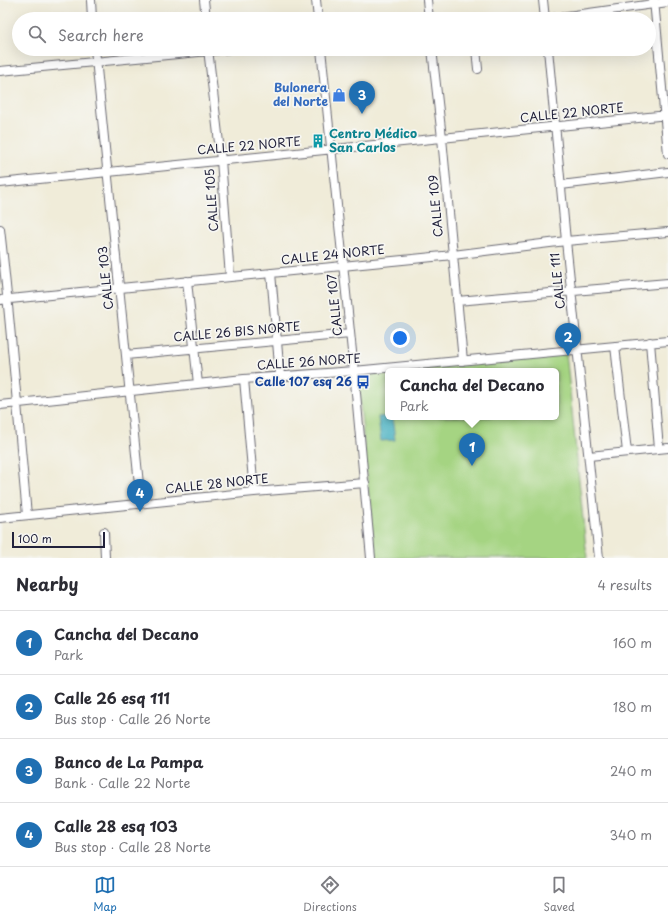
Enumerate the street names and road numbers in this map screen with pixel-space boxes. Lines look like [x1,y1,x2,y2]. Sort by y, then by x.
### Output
street label: CALLE 22 NORTE [519,98,625,126]
street label: CALLE 22 NORTE [196,131,302,159]
street label: CALLE 105 [200,168,222,232]
street label: CALLE 109 [423,174,447,238]
street label: CALLE 24 NORTE [280,240,386,268]
street label: CALLE 103 [93,245,117,311]
street label: CALLE 111 [545,252,569,310]
street label: CALLE 107 [322,273,346,337]
street label: CALLE 26 BIS NORTE [173,316,301,346]
street label: CALLE 26 NORTE [256,348,362,374]
street label: CALLE 28 NORTE [164,469,270,497]

